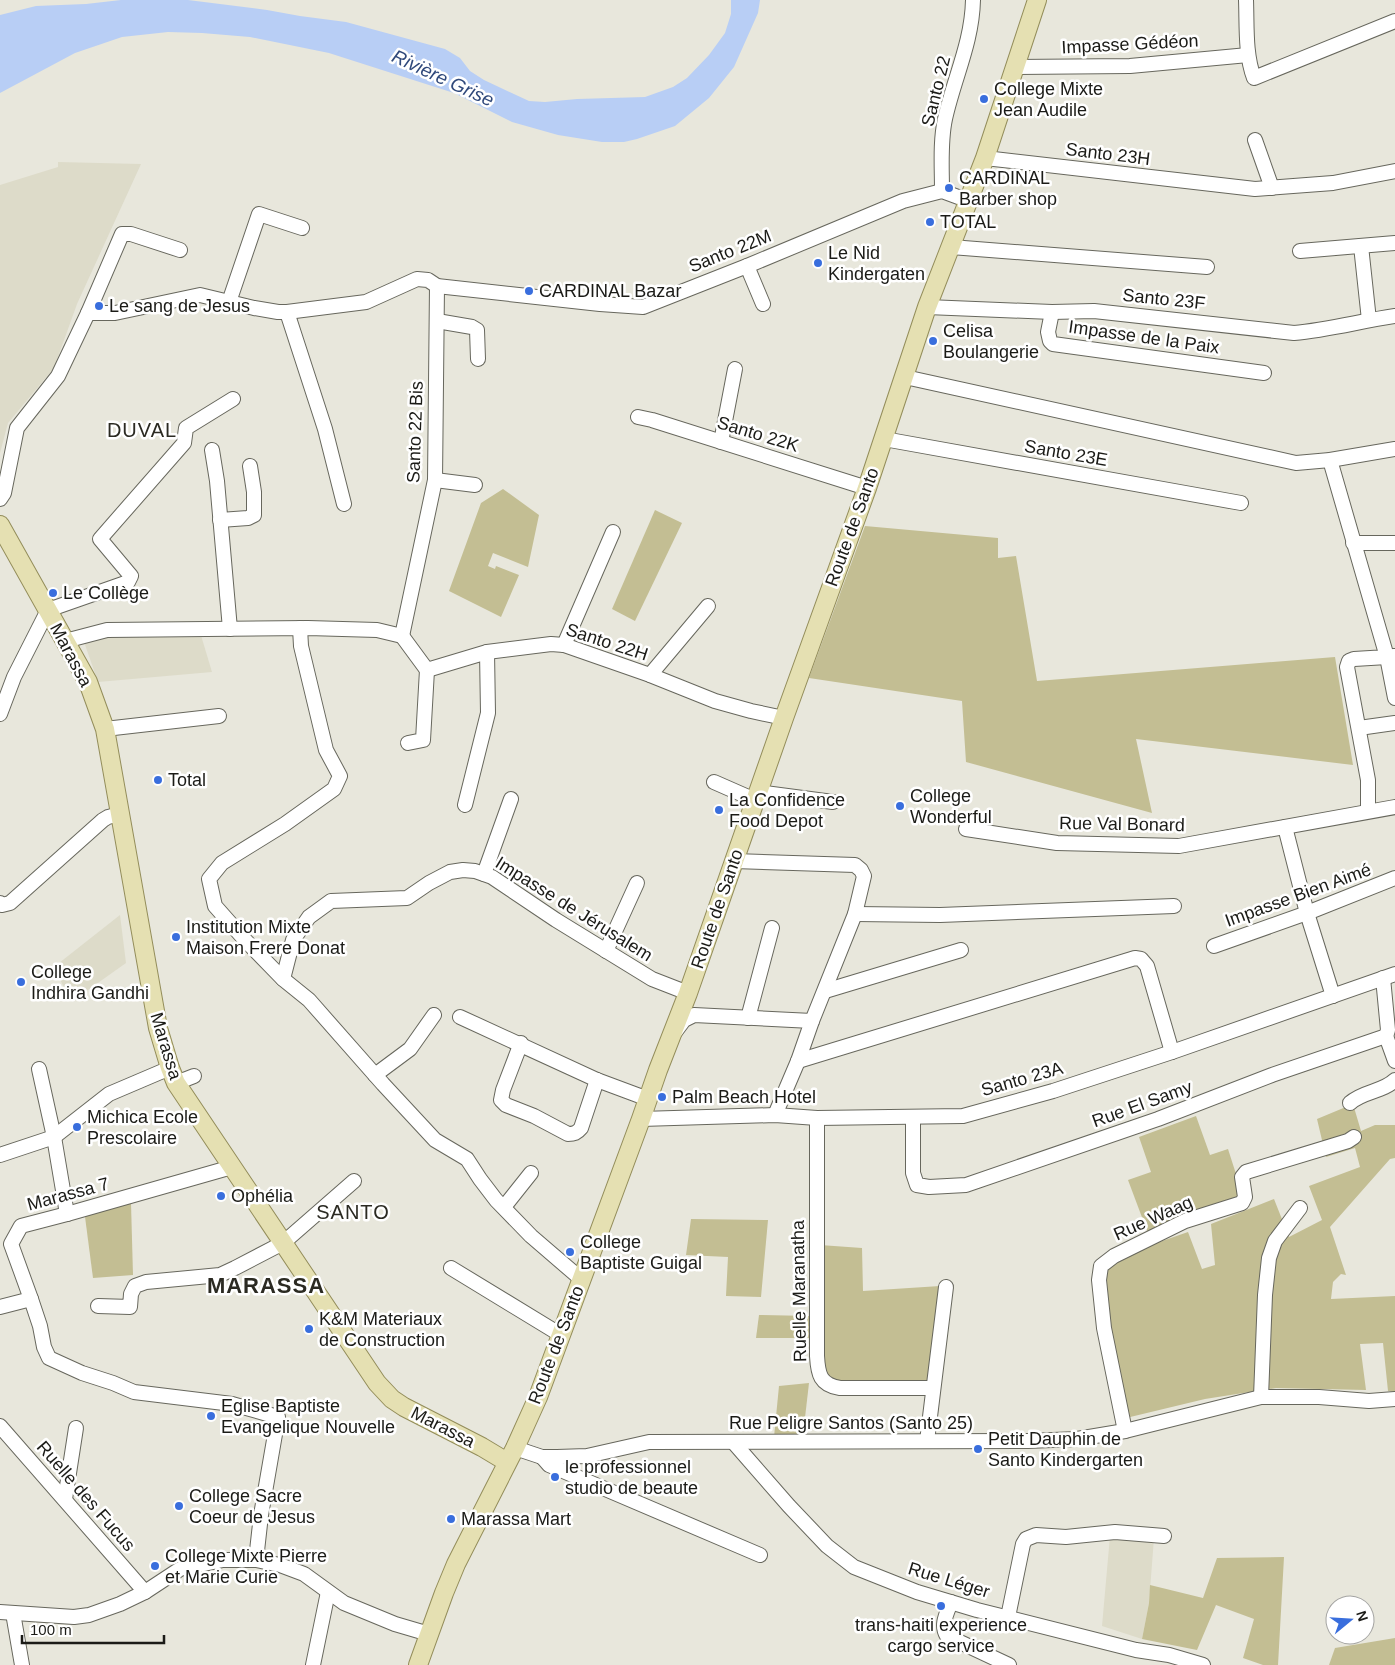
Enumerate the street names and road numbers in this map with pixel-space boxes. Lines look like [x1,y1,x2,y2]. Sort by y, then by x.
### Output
street label: Impasse Gédéon [1061,30,1199,58]
street label: Santo 22 [918,54,954,128]
street label: Santo 23H [1065,139,1151,169]
street label: Santo 22M [686,225,774,277]
street label: Santo 23F [1122,285,1206,313]
street label: Impasse de la Paix [1067,317,1221,357]
street label: Santo 22 Bis [403,381,427,483]
street label: Santo 22K [715,412,801,456]
street label: Santo 23E [1023,436,1109,470]
street label: Route de Santo [821,465,883,589]
street label: Santo 22H [563,619,651,665]
street label: Marassa [46,620,96,691]
street label: Rue Val Bonard [1059,813,1185,835]
street label: Route de Santo [687,847,747,971]
street label: Impasse de Jérusalem [492,853,656,965]
street label: Impasse Bien Aimé [1222,859,1374,931]
street label: Marassa [146,1010,186,1083]
street label: Santo 23A [979,1058,1065,1100]
street label: Rue El Samy [1089,1077,1195,1131]
street label: Marassa 7 [25,1173,111,1215]
street label: Rue Waag [1110,1192,1196,1244]
street label: Ruelle Maranatha [788,1219,810,1362]
street label: Route de Santo [524,1283,588,1407]
street label: Marassa [408,1402,479,1452]
street label: Rue Peligre Santos (Santo 25) [729,1413,973,1433]
street label: Ruelle des Fucus [33,1437,139,1555]
street label: Rue Léger [906,1558,992,1602]

